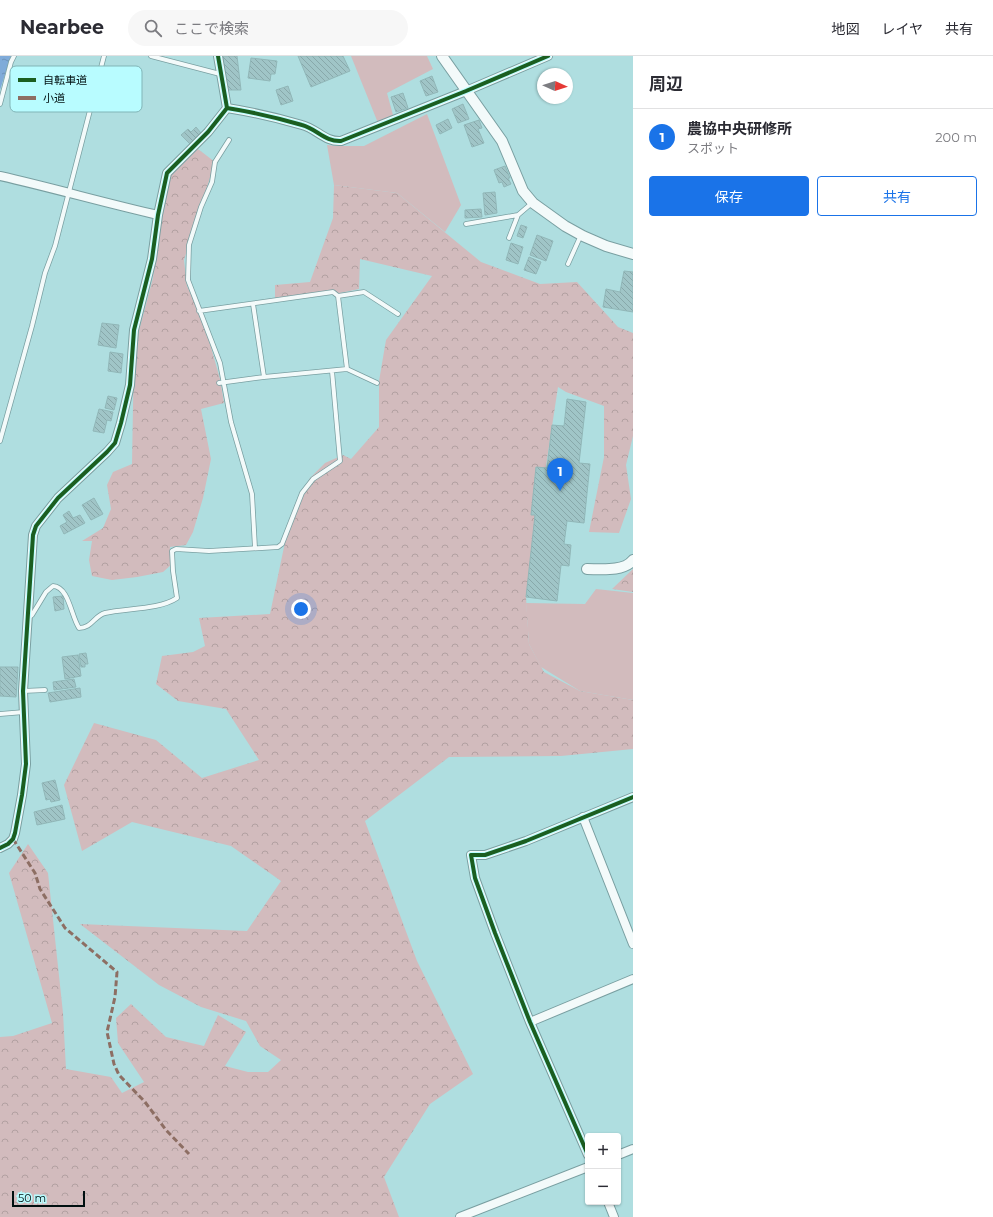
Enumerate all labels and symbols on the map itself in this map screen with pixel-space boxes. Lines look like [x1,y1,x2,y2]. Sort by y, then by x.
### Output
legend [10,66,142,112]
north arrow [537,68,573,104]
text: 自転車道 [43,73,87,87]
text: 小道 [43,91,65,105]
pin: 1 [547,458,573,491]
your location [291,599,311,619]
scale bar [12,1189,85,1208]

